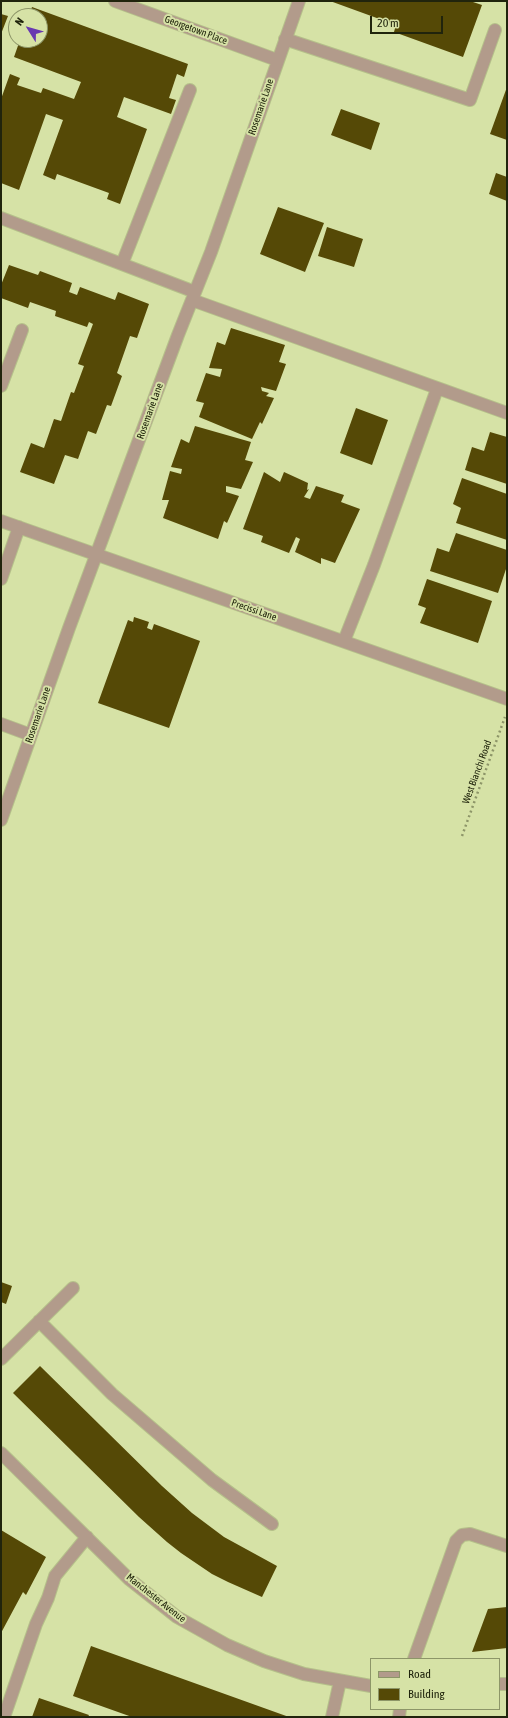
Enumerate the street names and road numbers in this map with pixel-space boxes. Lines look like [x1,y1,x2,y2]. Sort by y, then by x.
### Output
street label: Georgetown Place [163,13,229,47]
street label: Rosemarie Lane [246,77,276,137]
street label: Rosemarie Lane [134,381,166,441]
street label: Precissi Lane [230,597,278,623]
street label: Rosemarie Lane [23,685,53,745]
street label: West Bianchi Road [460,738,494,806]
street label: Manchester Avenue [124,1571,188,1625]

